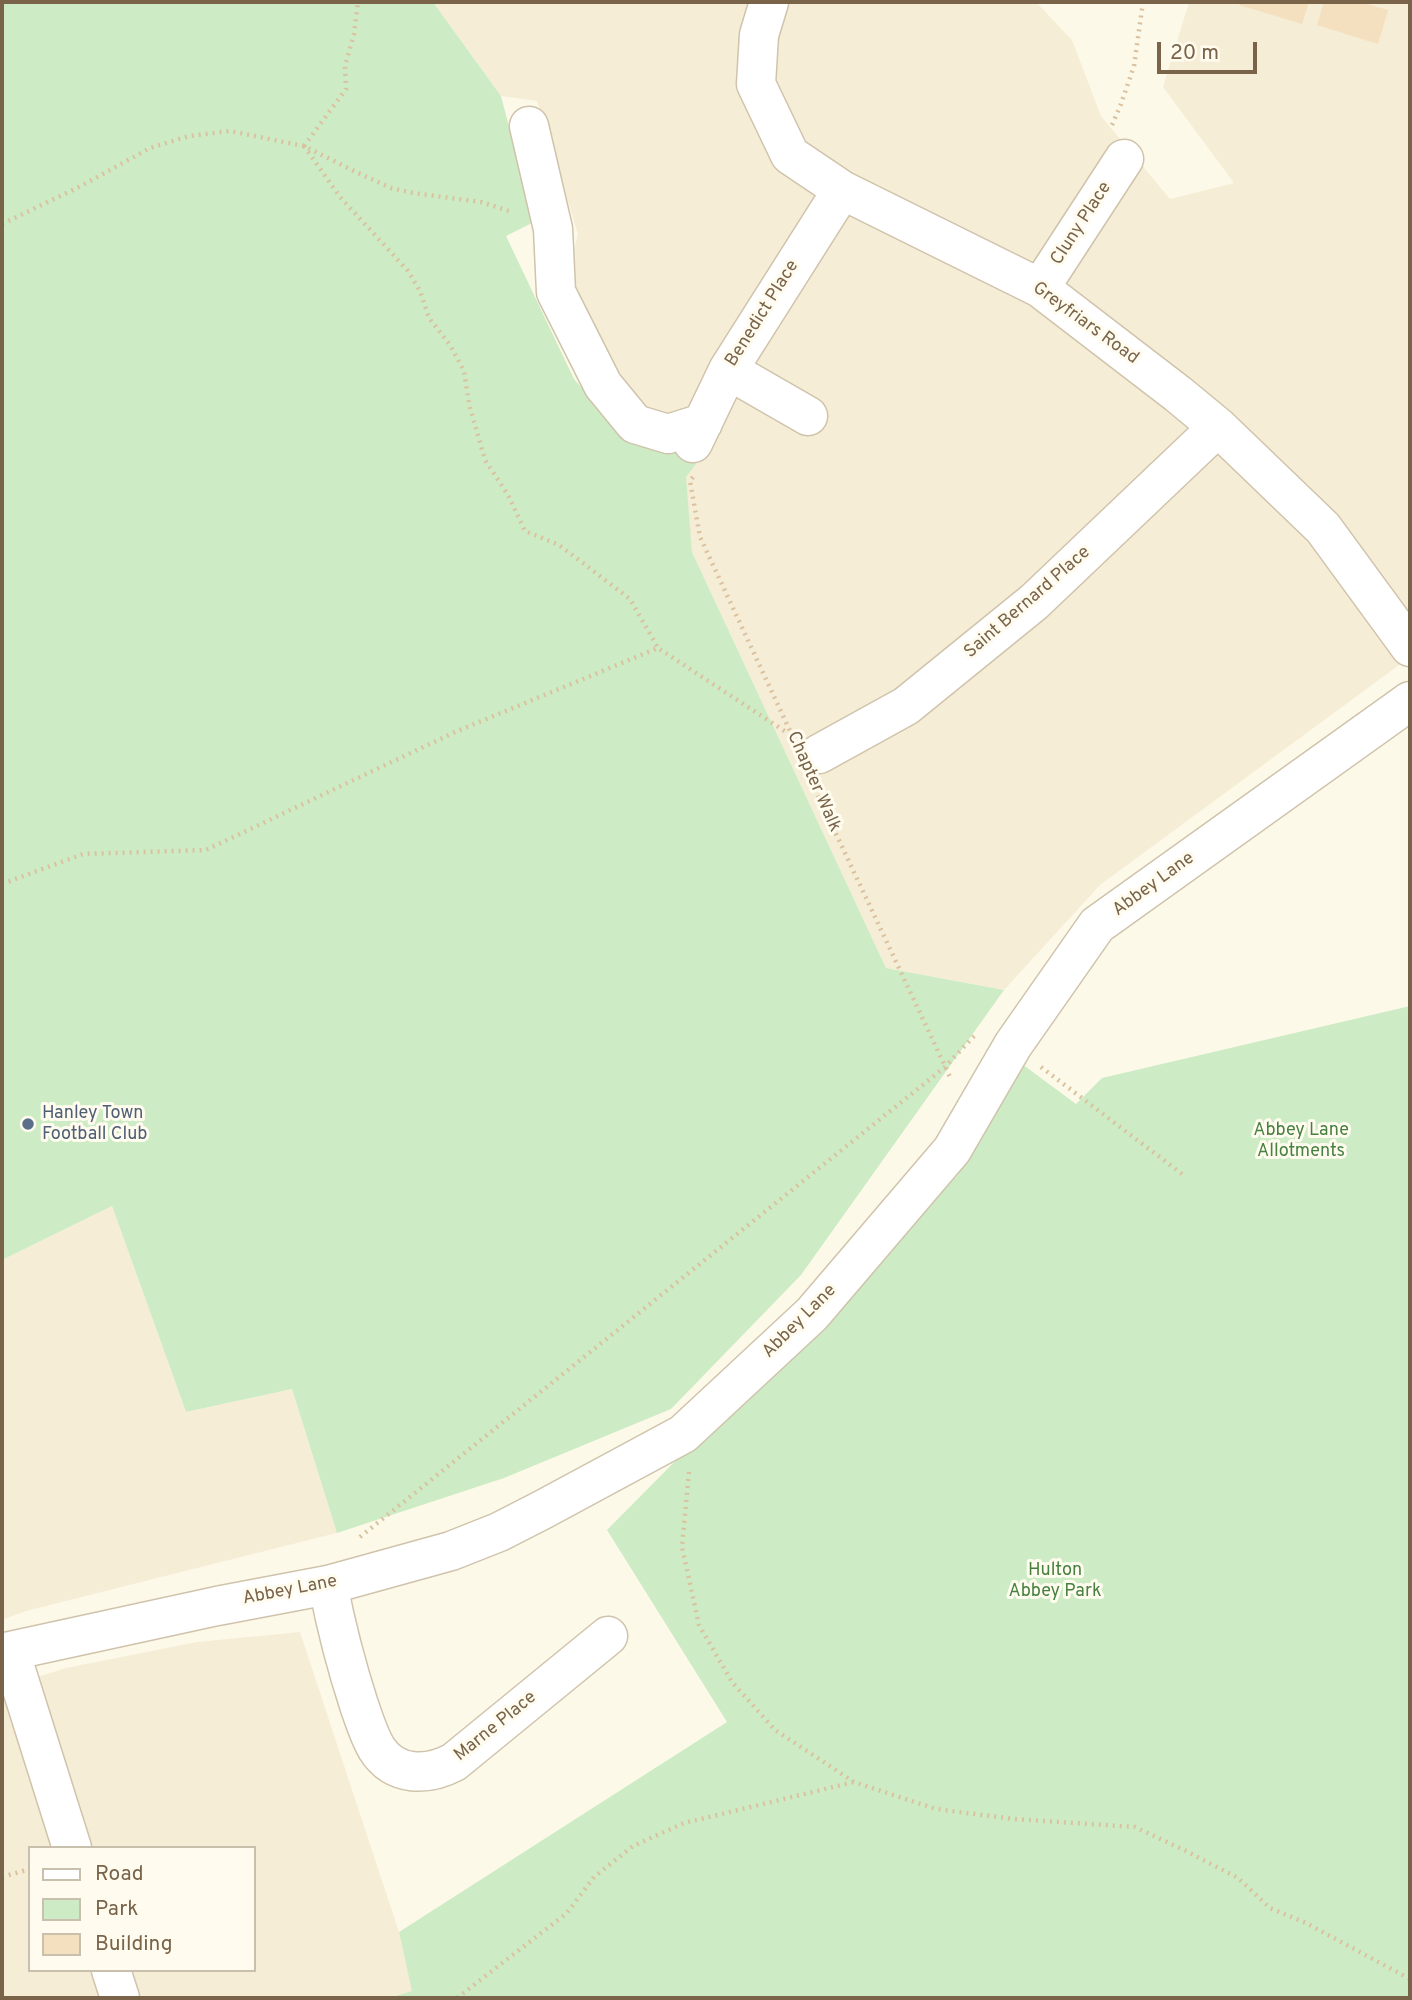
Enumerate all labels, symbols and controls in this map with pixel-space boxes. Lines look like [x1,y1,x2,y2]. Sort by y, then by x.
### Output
scale bar [1160,28,1260,72]
text: 20 m [1170,40,1219,67]
street label: Cluny Place [1047,178,1117,270]
street label: Benedict Place [722,257,804,371]
street label: Greyfriars Road [1028,278,1142,370]
street label: Saint Bernard Place [961,542,1095,664]
street label: Chapter Walk [781,728,845,836]
street label: Abbey Lane [1109,848,1199,922]
place label: Hanley Town Football Club [42,1103,147,1146]
marker: Hanley Town Football Club [20,1116,36,1132]
park label: Abbey Lane Allotments [1253,1120,1349,1162]
street label: Abbey Lane [759,1281,841,1363]
park label: Hulton Abbey Park [1009,1560,1101,1602]
street label: Abbey Lane [241,1571,339,1611]
street label: Marne Place [451,1687,541,1767]
legend [28,1846,256,1972]
text: Road [95,1861,144,1888]
text: Park [95,1896,138,1923]
text: Building [95,1931,173,1958]

